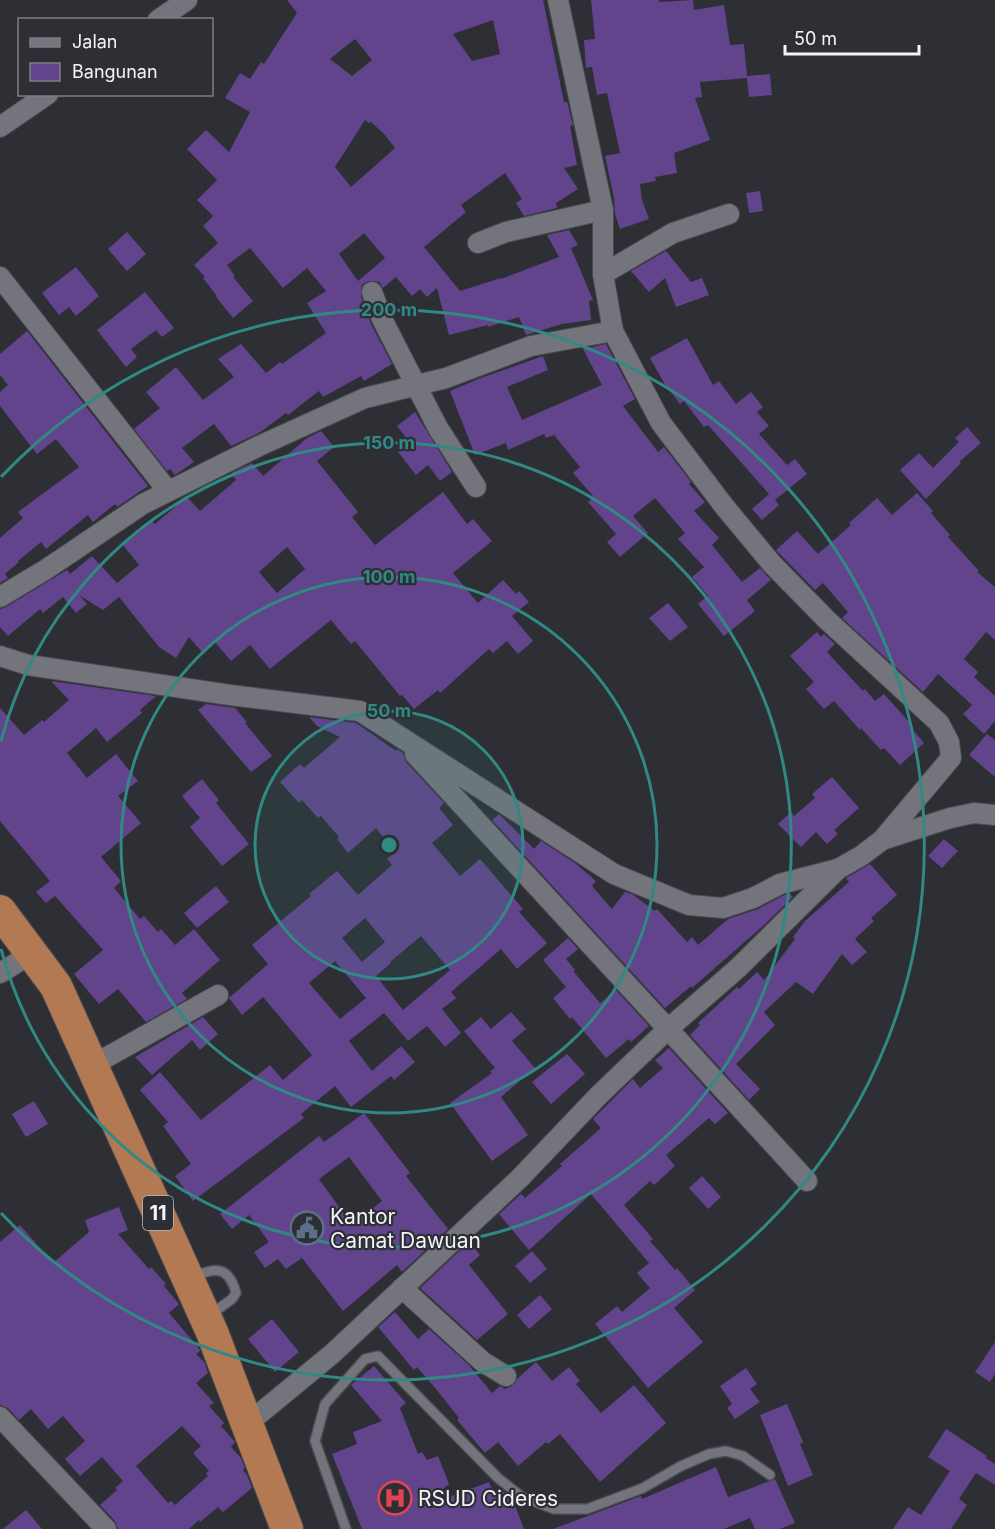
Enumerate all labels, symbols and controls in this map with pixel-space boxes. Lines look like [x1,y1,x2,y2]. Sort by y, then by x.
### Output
legend [18,18,213,96]
scale bar [785,18,918,56]
text: 50 m [794,28,837,49]
text: Jalan [72,31,117,52]
text: Bangunan [72,61,158,82]
text: 200 m [361,299,417,320]
text: 150 m [363,432,415,453]
text: 100 m [363,566,415,587]
text: 50 m [367,700,411,721]
centre of rings [379,835,399,855]
road number: 11 [143,1196,173,1230]
place label: Kantor Camat Dawuan [330,1204,481,1253]
public building icon: Kantor Camat Dawuan [289,1210,325,1246]
hospital icon: RSUD Cideres [377,1480,413,1516]
place label: RSUD Cideres [418,1486,558,1511]

